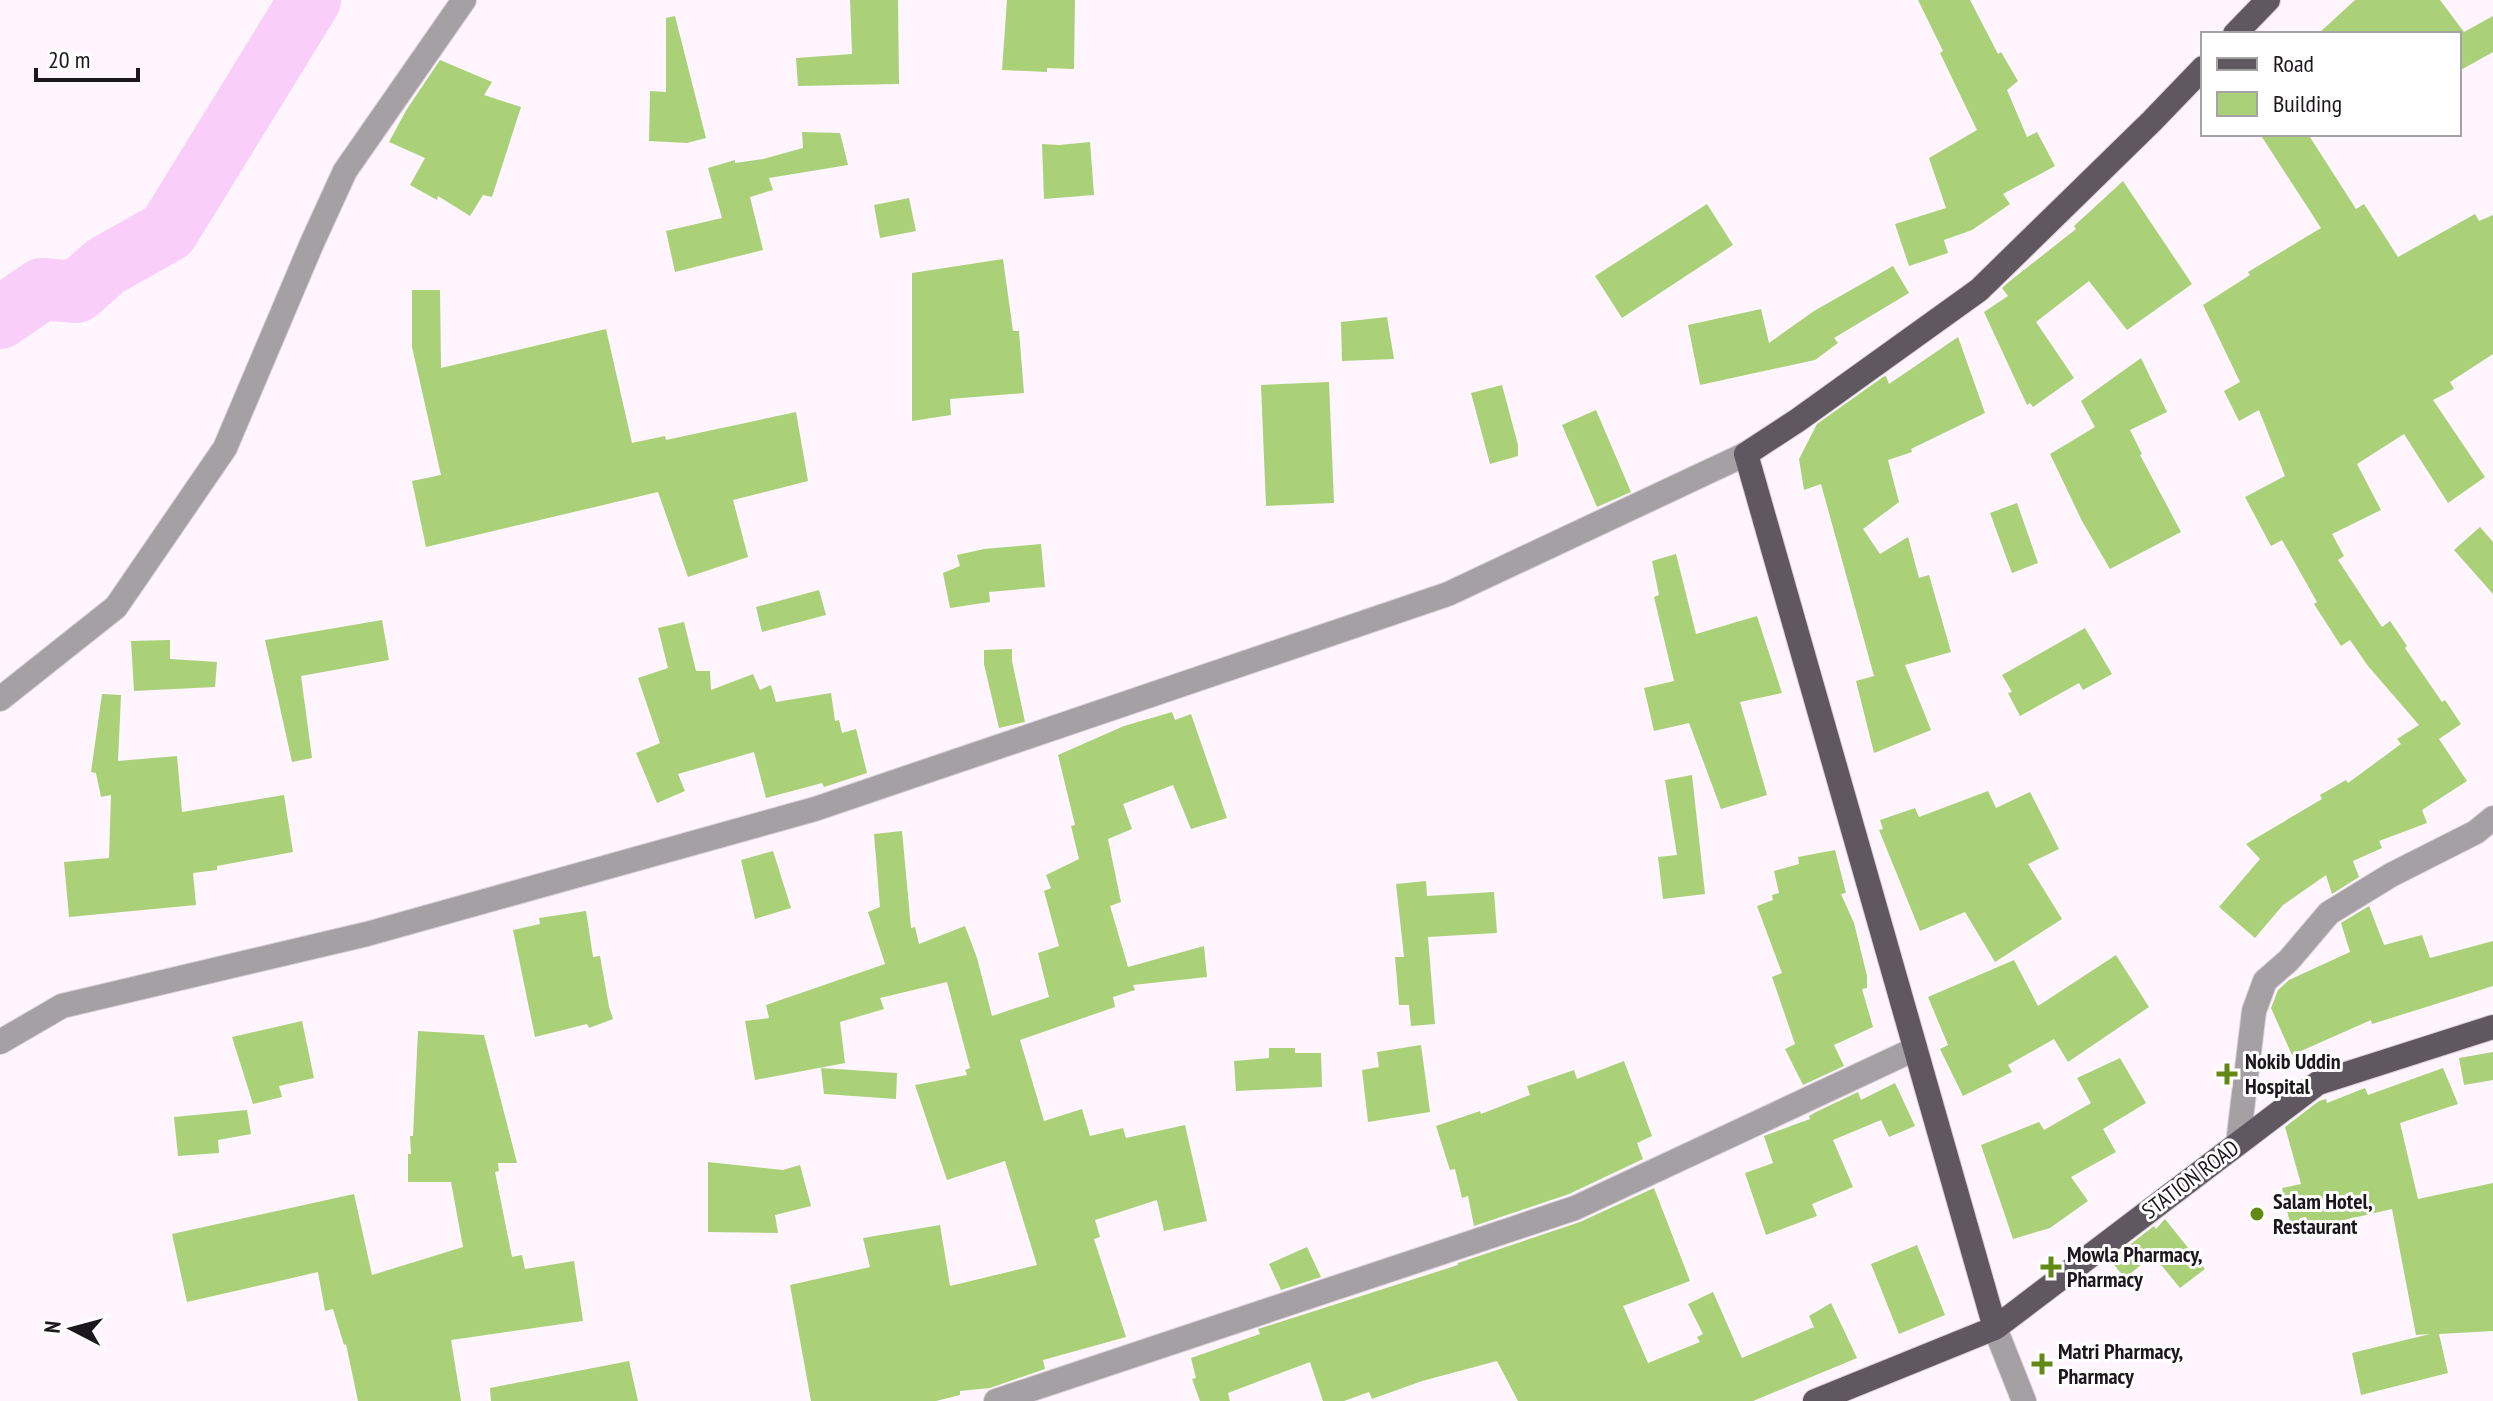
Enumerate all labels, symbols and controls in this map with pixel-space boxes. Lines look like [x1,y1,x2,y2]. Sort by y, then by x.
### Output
scale bar [36,32,138,82]
legend [2201,32,2461,136]
text: 20 m [48,44,90,75]
text: Road [2273,48,2314,79]
text: Building [2273,88,2342,119]
place label: Nokib Uddin Hospital [2245,1047,2341,1100]
marker: Nokib Uddin Hospital [2216,1063,2238,1085]
street label: STATION ROAD [2136,1133,2244,1225]
place label: Salam Hotel, Restaurant [2273,1187,2373,1240]
marker: Salam Hotel, Restaurant [2248,1205,2266,1223]
place label: Mowla Pharmacy, Pharmacy [2067,1240,2203,1293]
marker: Mowla Pharmacy, Pharmacy [2042,1258,2060,1276]
north arrow [32,1289,112,1369]
text: N [38,1320,67,1334]
place label: Matri Pharmacy, Pharmacy [2058,1337,2183,1390]
marker: Matri Pharmacy, Pharmacy [2033,1355,2051,1373]

